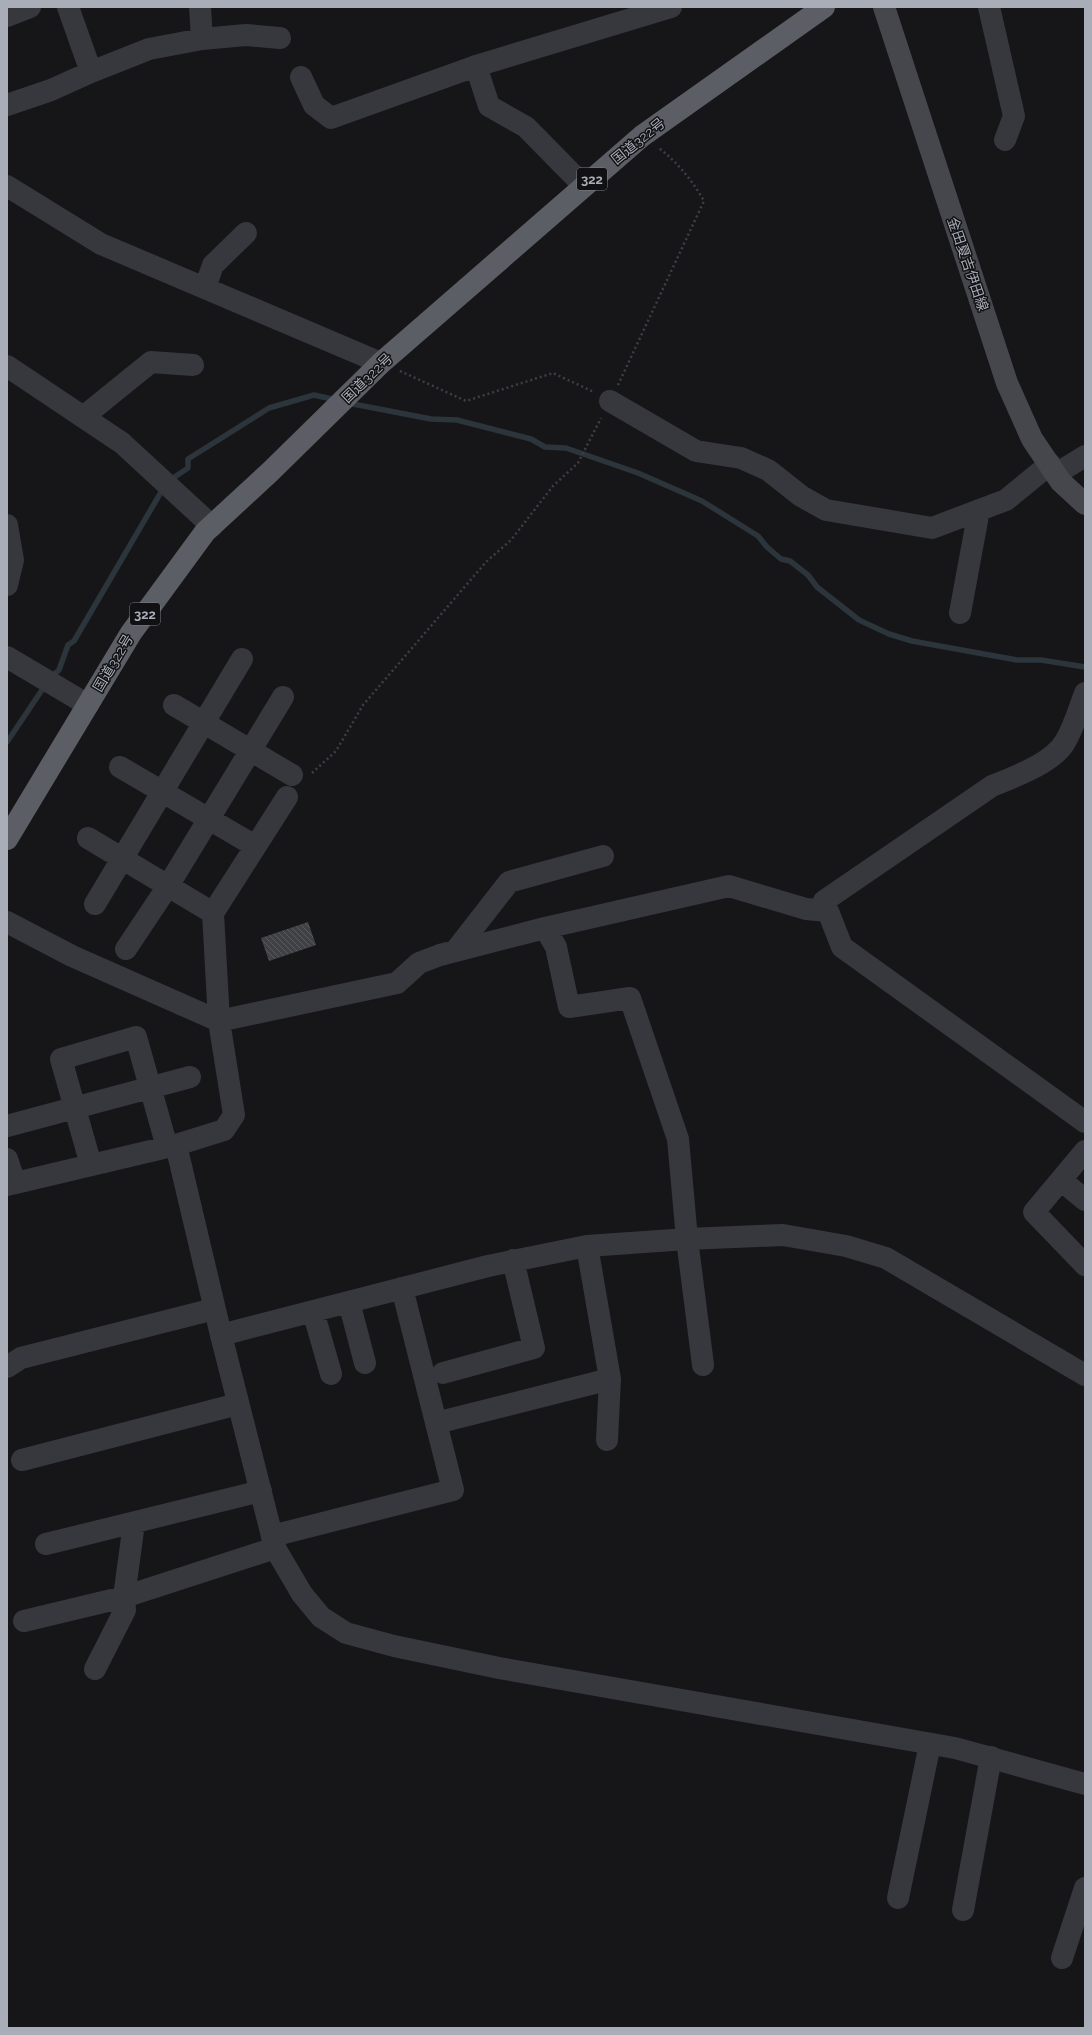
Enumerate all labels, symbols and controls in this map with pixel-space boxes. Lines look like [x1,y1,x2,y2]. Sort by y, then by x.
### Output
street label: 国道322号 [608,115,668,167]
road number: 322 [577,168,607,190]
street label: 金田夏吉伊田線 [944,215,992,313]
street label: 国道322号 [338,350,396,406]
road number: 322 [130,603,160,625]
street label: 国道322号 [90,631,136,695]

